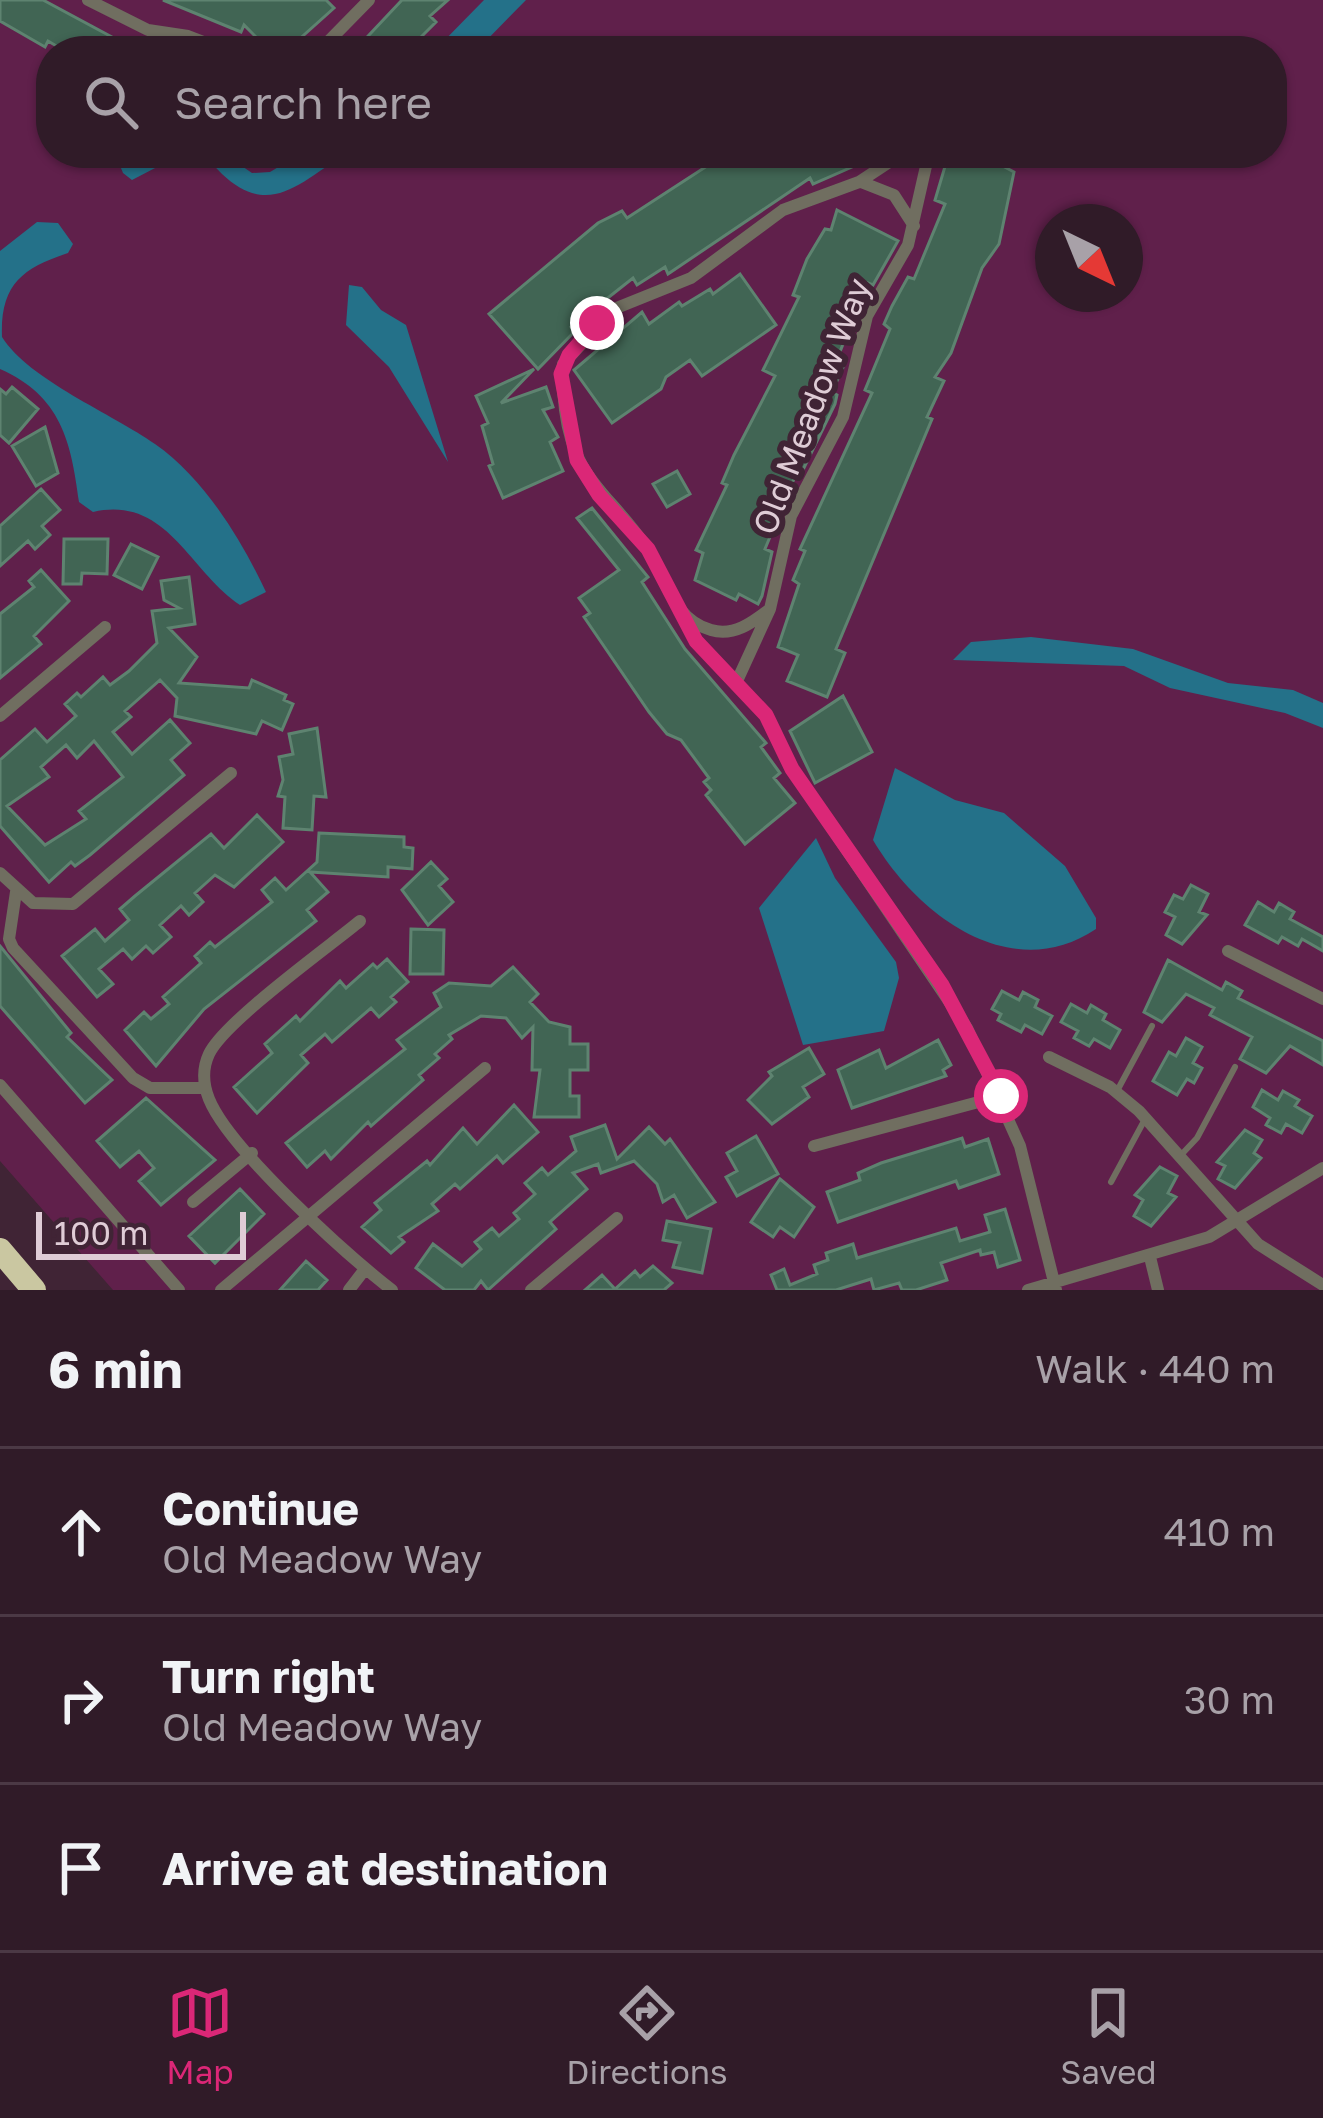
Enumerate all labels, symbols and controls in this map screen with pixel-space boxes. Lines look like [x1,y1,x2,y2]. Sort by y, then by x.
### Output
search box [36,36,1287,168]
icon: search [78,69,144,135]
text: Search here [174,75,432,129]
north arrow [1035,204,1143,312]
street label: Old Meadow Way [744,273,878,539]
route end [570,296,624,350]
route start [974,1069,1028,1123]
scale bar [36,1206,246,1259]
text: 100 m [54,1213,148,1252]
text: 6 min [48,1338,183,1399]
text: Walk · 440 m [1035,1345,1275,1392]
text: Continue [162,1481,359,1535]
icon: ahead [48,1499,114,1565]
text: 410 m [1164,1508,1275,1555]
text: Old Meadow Way [162,1535,482,1582]
text: Turn right [162,1649,375,1703]
icon: right [48,1667,114,1733]
text: 30 m [1184,1676,1275,1723]
text: Old Meadow Way [162,1703,482,1750]
icon: arrive [48,1835,114,1901]
text: Arrive at destination [162,1841,608,1895]
tab: Map [166,1980,234,2091]
tab: Directions [566,1980,728,2091]
tab: Saved [1060,1980,1157,2091]

